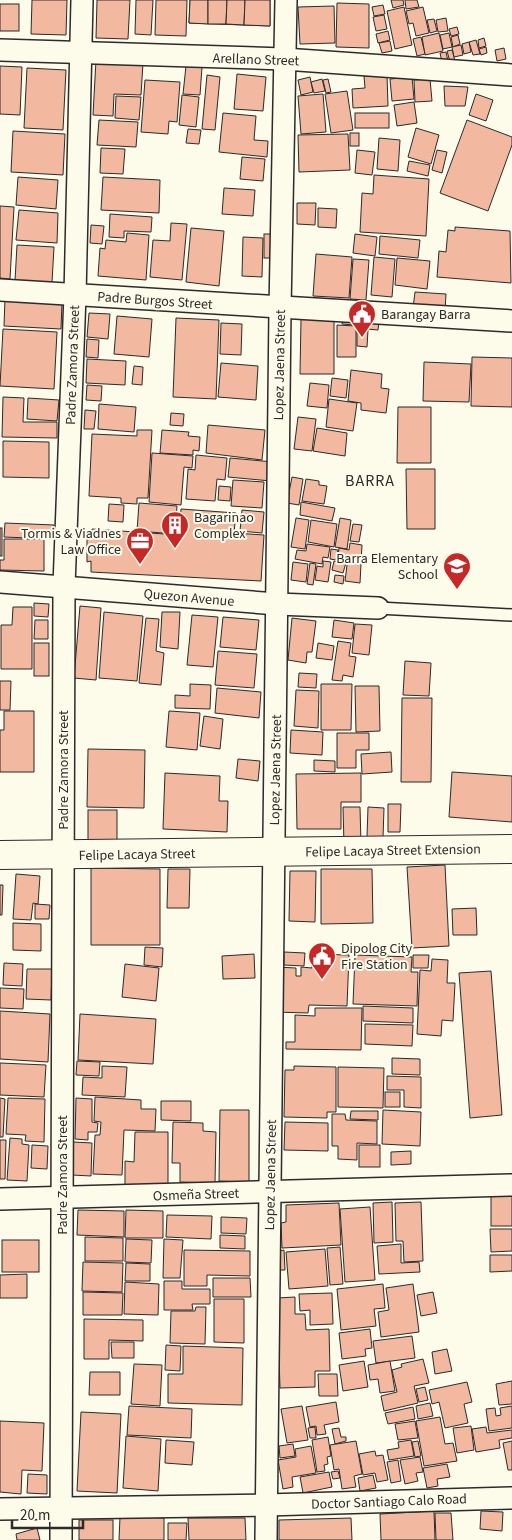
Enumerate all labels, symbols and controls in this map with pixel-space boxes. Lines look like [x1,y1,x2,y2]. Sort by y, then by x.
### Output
street label: Arellano Street [212,48,300,72]
street label: Padre Burgos Street [97,287,213,315]
public building icon: Barangay Barra [347,299,377,338]
street label: Padre Zamora Street [61,305,85,425]
place label: Barangay Barra [381,305,470,325]
street label: Lopez Jaena Street [269,309,291,421]
district label: BARRA [345,470,395,492]
place label: Bagarinao Complex [194,508,254,544]
building icon: Bagarinao Complex [160,510,190,549]
place label: Tormis & Viadnes Law Office [21,524,121,560]
office icon: Tormis & Viadnes Law Office [125,526,155,565]
place label: Barra Elementary School [336,549,438,585]
school or university icon: Barra Elementary School [442,551,472,590]
street label: Quezon Avenue [143,584,235,612]
street label: Padre Zamora Street [54,710,74,830]
street label: Lopez Jaena Street [265,714,287,826]
street label: Felipe Lacaya Street Extension [305,839,481,863]
street label: Felipe Lacaya Street [79,844,196,866]
place label: Dipolog City Fire Station [341,939,413,975]
public building icon: Dipolog City Fire Station [307,941,337,980]
street label: Padre Zamora Street [53,1115,73,1235]
street label: Lopez Jaena Street [260,1119,282,1231]
street label: Osmeña Street [153,1183,240,1206]
street label: Doctor Santiago Calo Road [311,1489,467,1515]
scale bar [12,1498,84,1530]
text: 20 m [20,1505,50,1526]

